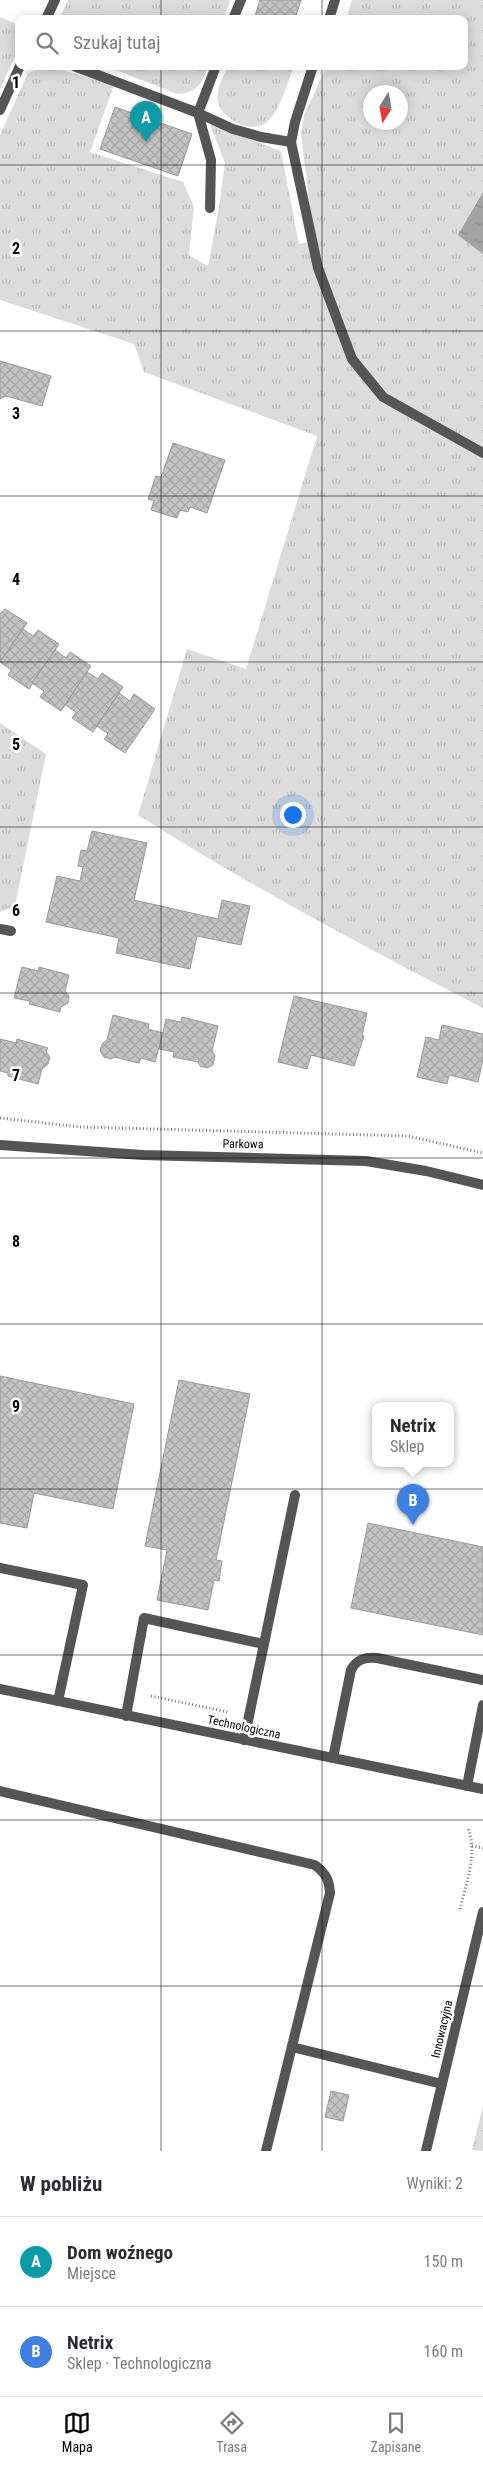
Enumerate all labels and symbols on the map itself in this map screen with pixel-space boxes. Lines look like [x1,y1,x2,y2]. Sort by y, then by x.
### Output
text: 1 [12,73,20,92]
north arrow [363,85,408,130]
pin: A [130,101,162,142]
text: 2 [12,239,20,258]
text: 3 [12,404,20,423]
text: 4 [12,570,20,589]
text: 5 [12,735,20,754]
your location [280,802,306,828]
text: 6 [12,901,20,920]
text: 7 [12,1066,20,1085]
street label: Parkowa [222,1137,264,1151]
text: 8 [12,1232,20,1251]
text: 9 [12,1397,20,1416]
pin: B [397,1484,429,1525]
street label: Technologiczna [206,1712,282,1742]
street label: Innowacyjna [429,1998,456,2059]

